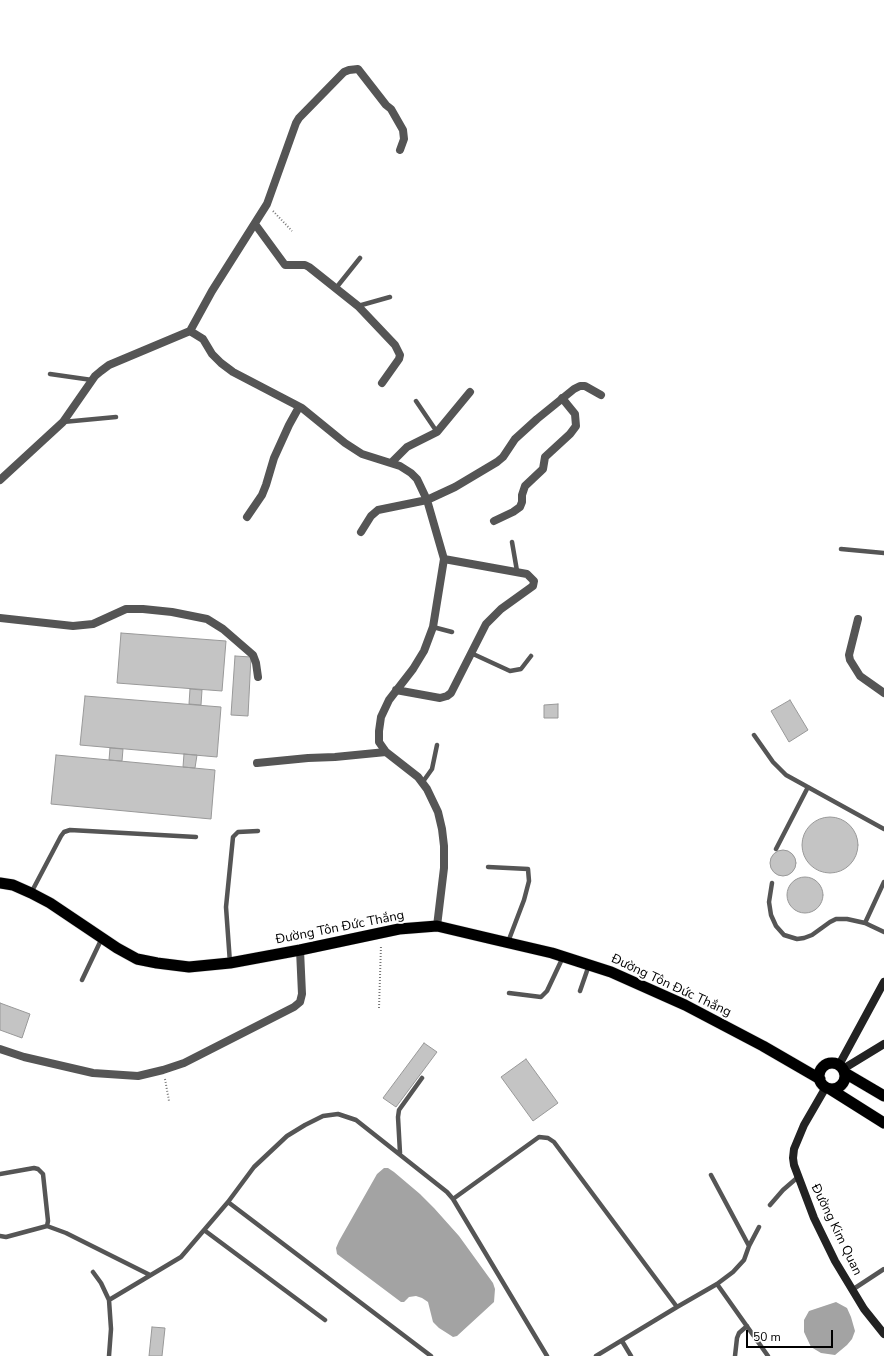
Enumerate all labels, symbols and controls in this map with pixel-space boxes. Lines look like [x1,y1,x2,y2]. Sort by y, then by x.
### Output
street label: Đường Tôn Đức Thắng [274,908,406,948]
street label: Đường Tôn Đức Thắng [608,951,734,1021]
street label: Đường Kim Quan [807,1182,865,1278]
scale bar [748,1322,835,1348]
text: 50 m [753,1329,781,1345]

